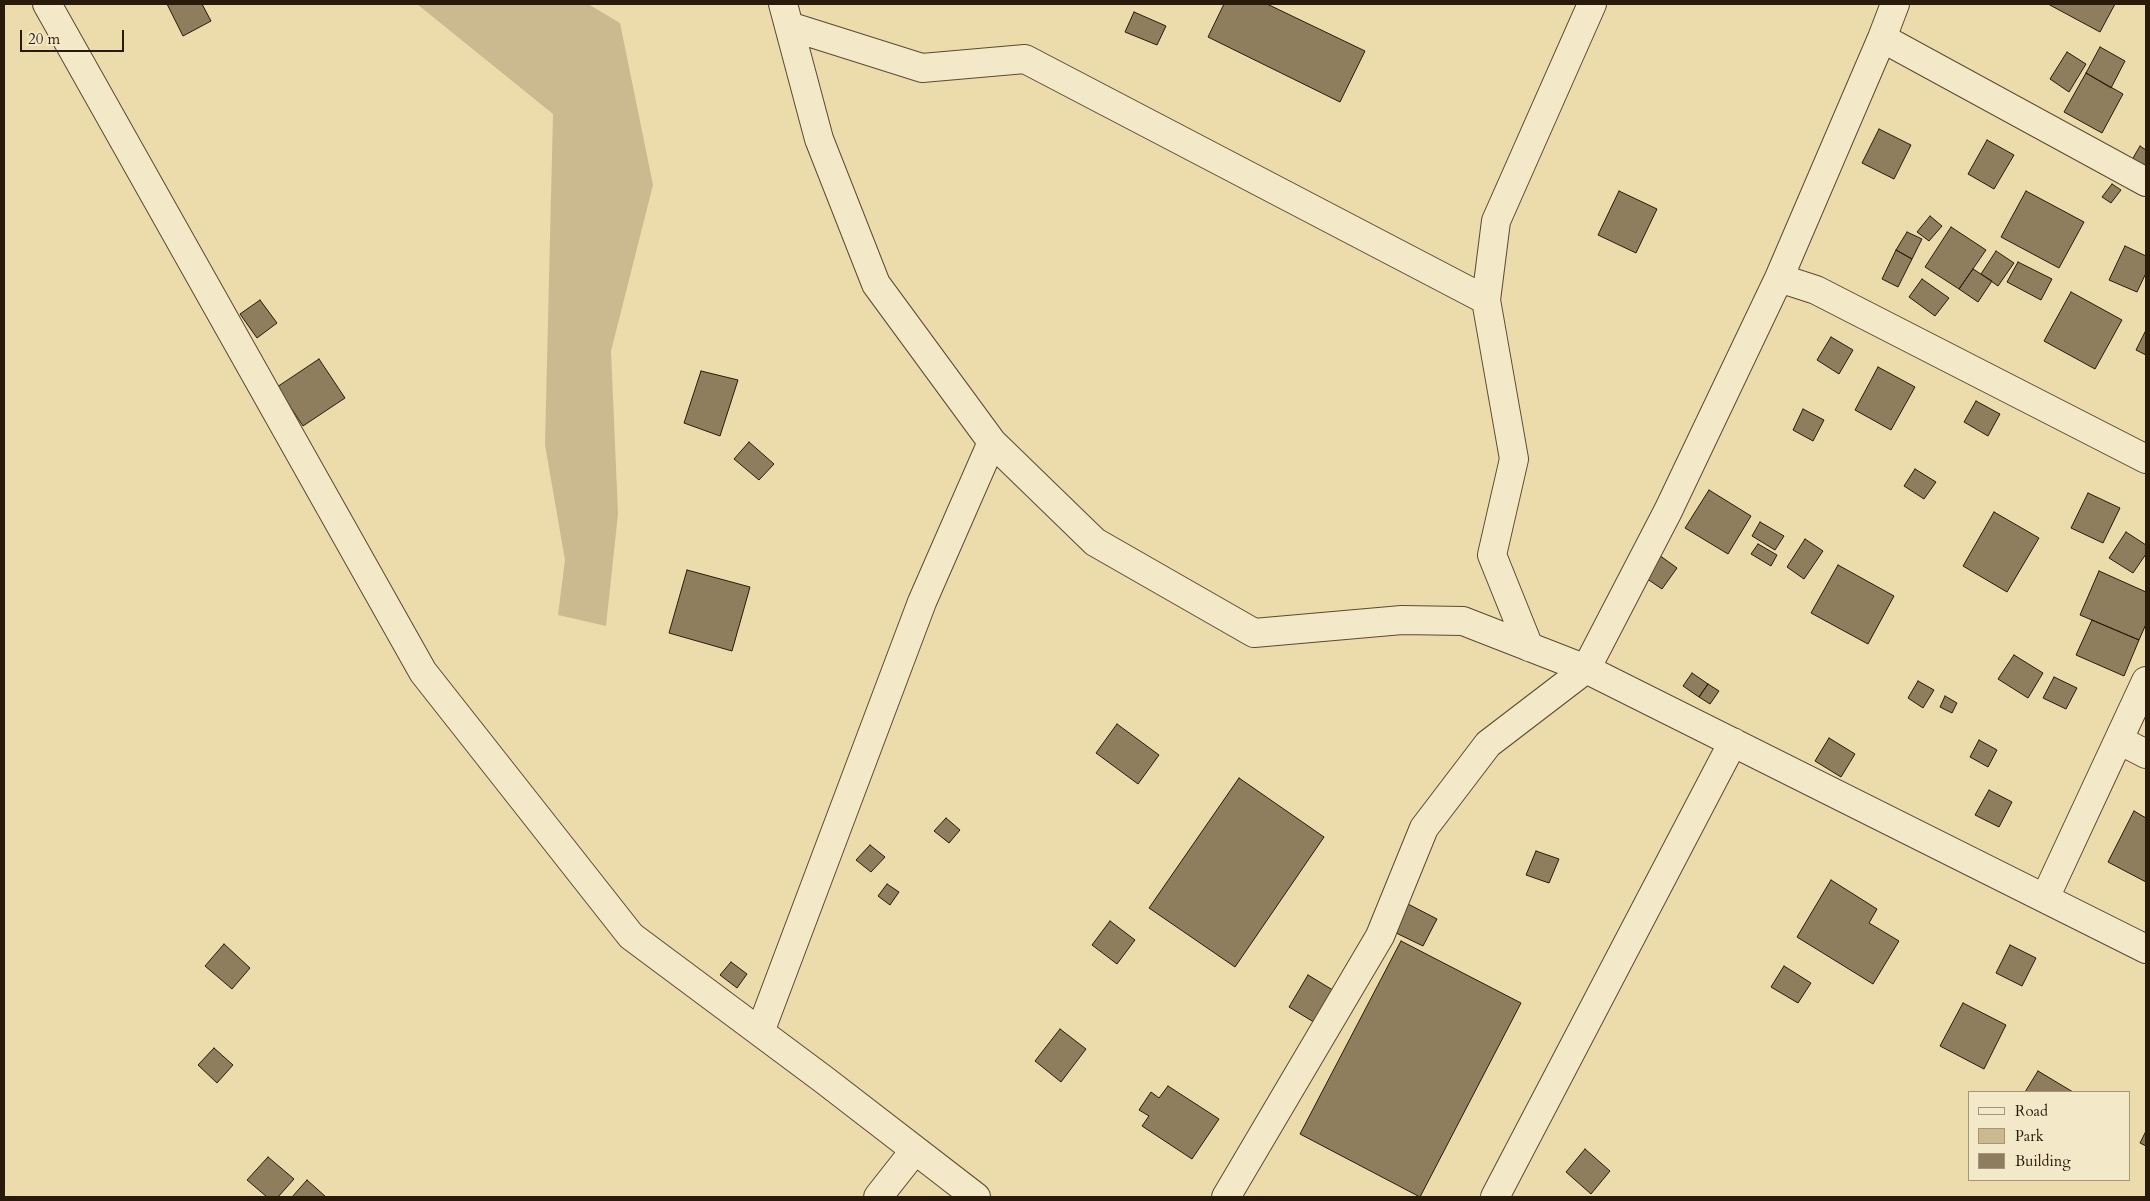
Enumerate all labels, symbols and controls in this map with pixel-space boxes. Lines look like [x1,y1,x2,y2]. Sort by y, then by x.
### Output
scale bar [22,20,126,52]
text: 20 m [28,29,60,49]
legend [1968,1091,2130,1181]
text: Road [2015,1101,2048,1121]
text: Park [2015,1126,2044,1146]
text: Building [2015,1151,2071,1171]

